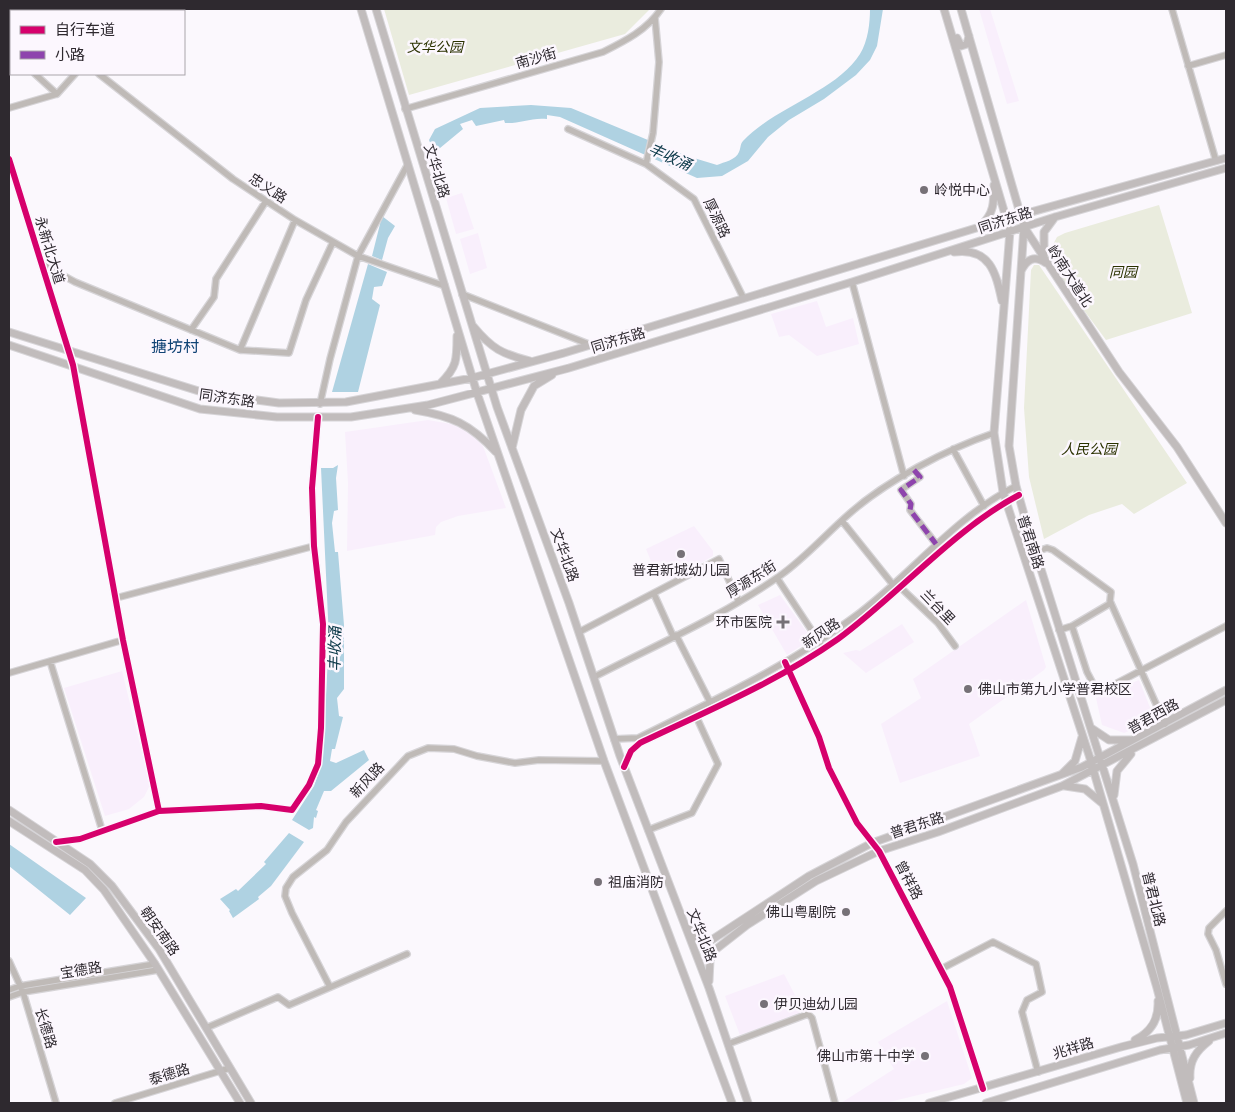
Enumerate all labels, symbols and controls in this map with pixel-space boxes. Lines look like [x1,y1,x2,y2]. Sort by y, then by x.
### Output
legend [10,10,185,75]
text: 自行车道 [55,21,115,39]
park label: 文华公园 [407,39,465,55]
street label: 南沙街 [514,45,558,71]
text: 小路 [55,46,85,64]
water label: 丰收涌 [646,140,696,175]
street label: 文华北路 [421,142,453,200]
street label: 忠义路 [246,170,290,206]
place label: 岭悦中心 [934,182,990,198]
marker: 岭悦中心 [918,184,930,196]
street label: 厚源路 [701,196,733,240]
street label: 同济东路 [976,204,1034,236]
street label: 永新北大道 [32,214,68,286]
street label: 岭南大道北 [1044,242,1096,310]
park label: 同园 [1109,264,1139,280]
street label: 同济东路 [589,324,647,356]
district label: 搪坊村 [151,337,199,356]
street label: 同济东路 [198,386,256,410]
park label: 人民公园 [1061,441,1119,457]
street label: 普君南路 [1015,513,1047,571]
street label: 文华北路 [548,526,582,584]
marker: 普君新城幼儿园 [675,548,687,560]
street label: 厚源东街 [723,557,779,601]
place label: 普君新城幼儿园 [632,562,730,578]
street label: 兰台里 [918,586,958,628]
place label: 环市医院 [716,614,772,630]
marker: 环市医院 [776,615,790,629]
street label: 新风路 [799,615,843,651]
water label: 丰收涌 [326,624,344,672]
place label: 佛山市第九小学普君校区 [978,681,1132,697]
marker: 佛山市第九小学普君校区 [962,683,974,695]
street label: 普君西路 [1125,695,1181,737]
street label: 新风路 [347,759,387,801]
street label: 普君东路 [888,809,946,841]
street label: 曾祥路 [892,858,926,902]
street label: 普君北路 [1139,870,1169,928]
place label: 祖庙消防 [608,874,664,890]
marker: 祖庙消防 [592,876,604,888]
street label: 朝安南路 [137,903,183,959]
place label: 佛山粤剧院 [766,904,836,920]
street label: 文华北路 [684,906,720,964]
marker: 佛山粤剧院 [840,906,852,918]
street label: 宝德路 [59,959,103,981]
place label: 伊贝迪幼儿园 [774,996,858,1012]
marker: 伊贝迪幼儿园 [758,998,770,1010]
street label: 长德路 [32,1006,60,1050]
street label: 兆祥路 [1051,1034,1095,1062]
place label: 佛山市第十中学 [817,1048,915,1064]
marker: 佛山市第十中学 [919,1050,931,1062]
street label: 泰德路 [147,1060,191,1088]

